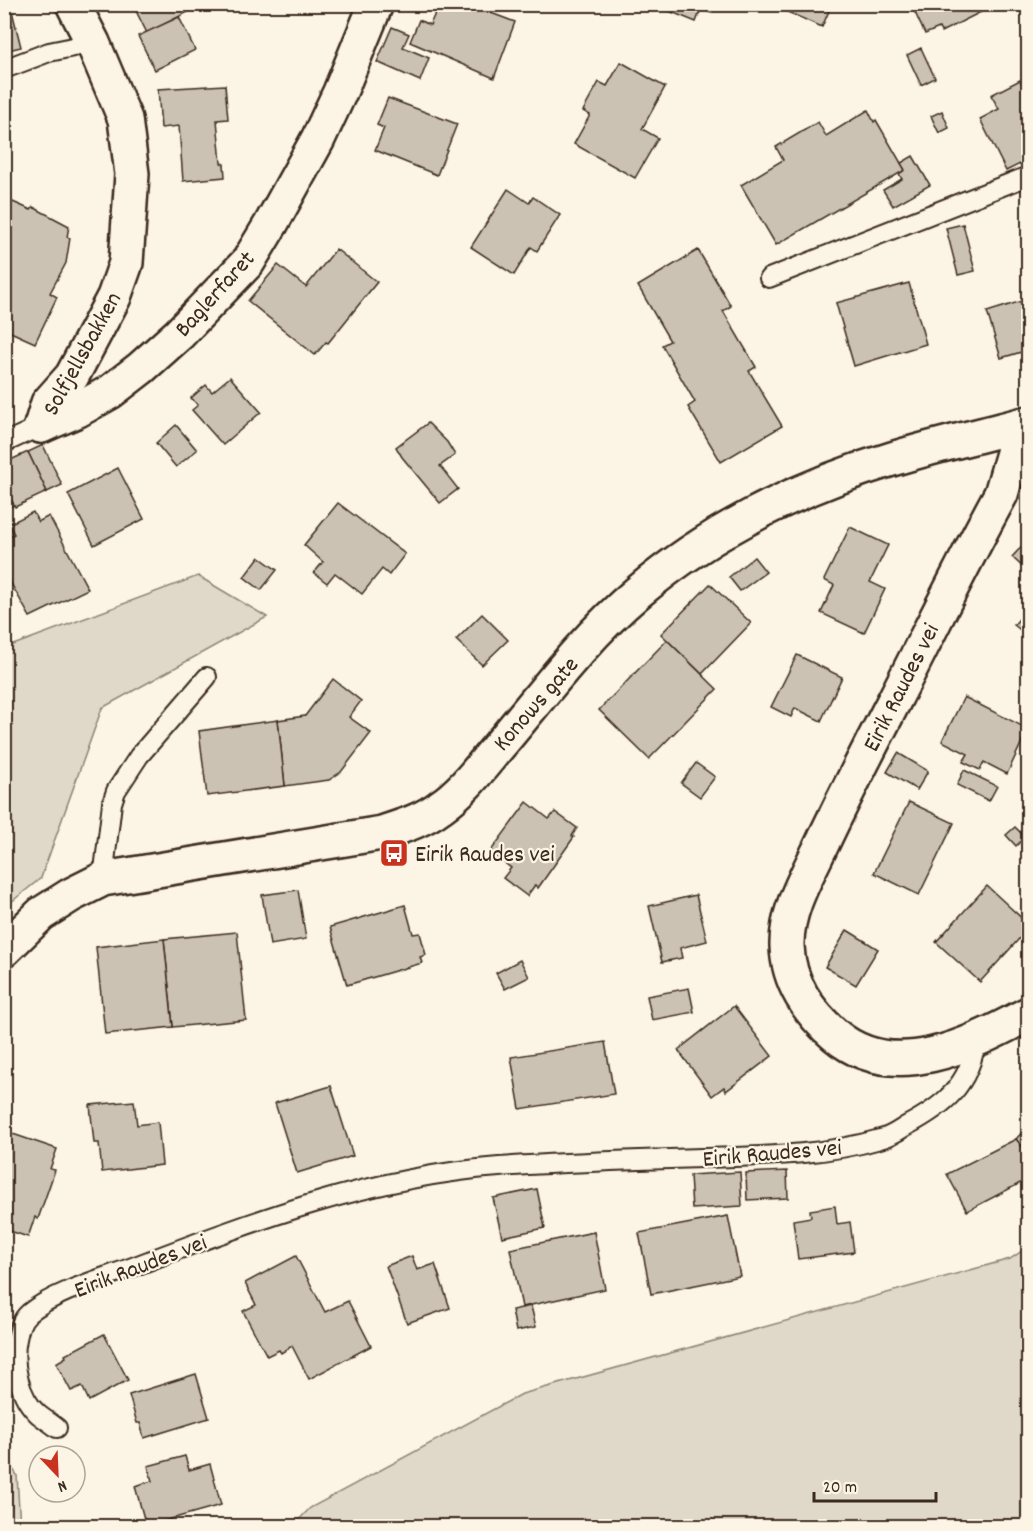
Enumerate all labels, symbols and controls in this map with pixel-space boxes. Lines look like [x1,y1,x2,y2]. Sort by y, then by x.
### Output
street label: Baglerfaret [168,244,265,346]
street label: Solfjellsbakken [36,286,132,423]
street label: Eirik Raudes vei [856,618,950,758]
street label: Konows gate [486,650,588,760]
bus stop icon: Eirik Raudes vei [378,837,410,869]
place label: Eirik Raudes vei [415,839,555,873]
street label: Eirik Raudes vei [701,1132,843,1178]
street label: Eirik Raudes vei [70,1227,212,1309]
north arrow [27,1444,87,1504]
scale bar [814,1465,936,1503]
text: N [54,1473,70,1498]
text: 20 m [823,1476,857,1501]

